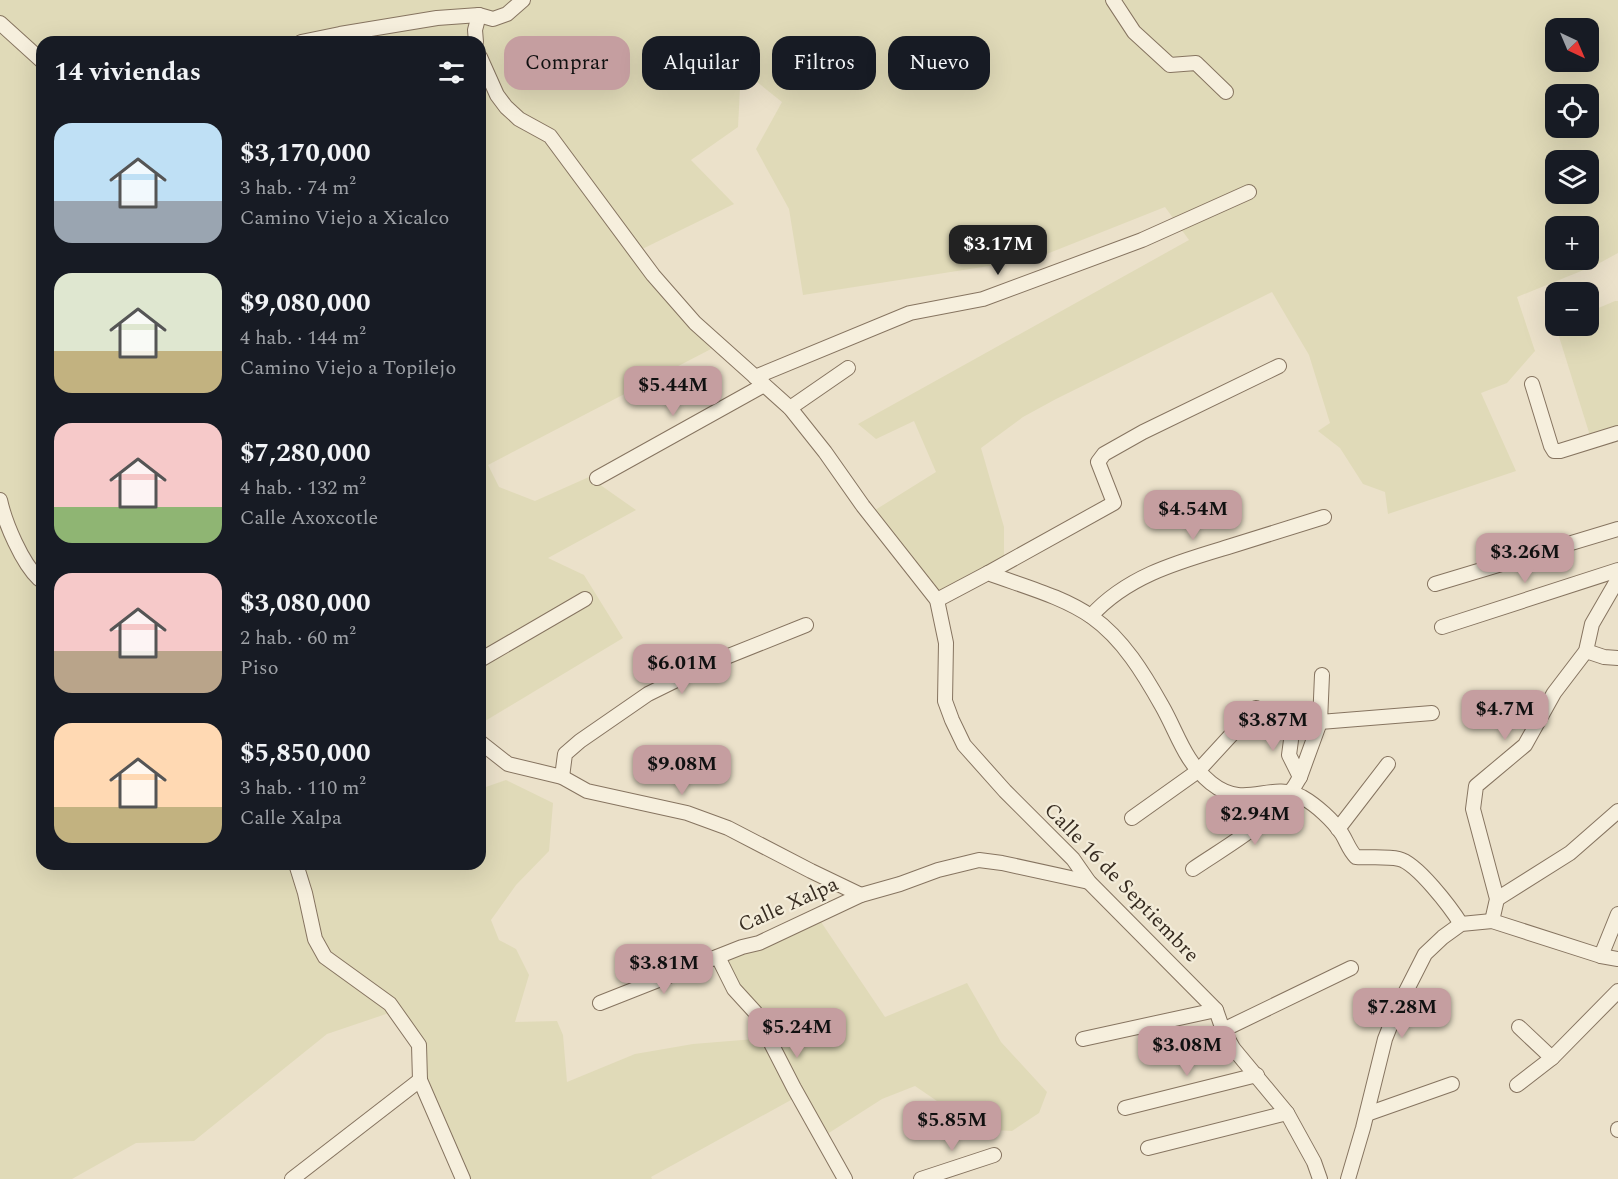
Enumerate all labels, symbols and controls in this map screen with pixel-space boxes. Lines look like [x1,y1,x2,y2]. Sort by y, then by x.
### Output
north arrow [1545,18,1599,72]
map controls [1545,18,1599,336]
chip: Comprar [504,36,630,90]
chip: Alquilar [642,36,760,90]
chip: Filtros [772,36,876,90]
chip: Nuevo [888,36,990,90]
text: 14 viviendas [54,52,201,92]
icon: filters [435,56,468,89]
button: locate [1545,84,1599,138]
text: $3,170,000 [240,133,371,173]
icon: home [102,147,174,219]
button: layers [1545,150,1599,204]
text: 3 hab. · 74 m² [240,173,356,203]
text: Camino Viejo a Xicalco [240,203,449,233]
button: + [1545,216,1599,270]
pin: $3.17M [949,225,1047,276]
text: $3.17M [963,229,1033,259]
button: − [1545,282,1599,336]
text: $9,080,000 [240,283,371,323]
icon: home [102,297,174,369]
text: 4 hab. · 144 m² [240,323,366,353]
text: Camino Viejo a Topilejo [240,353,456,383]
pin: $5.44M [624,366,722,417]
text: $5.44M [638,370,708,400]
text: $7,280,000 [240,433,371,473]
icon: home [102,447,174,519]
text: 4 hab. · 132 m² [240,473,366,503]
pin: $4.54M [1144,490,1242,541]
text: $4.54M [1158,494,1228,524]
text: Calle Axoxcotle [240,503,378,533]
pin: $3.26M [1476,533,1574,584]
text: $3.26M [1490,537,1560,567]
text: $3,080,000 [240,583,371,623]
icon: home [102,597,174,669]
text: 2 hab. · 60 m² [240,623,356,653]
pin: $6.01M [633,644,731,695]
text: $6.01M [647,648,717,678]
text: Piso [240,653,278,683]
pin: $4.7M [1463,690,1547,741]
text: $4.7M [1476,694,1534,724]
pin: $3.87M [1224,701,1322,752]
text: $3.87M [1238,705,1308,735]
text: $5,850,000 [240,733,371,773]
pin: $9.08M [633,745,731,796]
icon: home [102,747,174,819]
text: $9.08M [647,749,717,779]
text: 3 hab. · 110 m² [240,773,366,803]
street label: Calle 16 de Septiembre [1036,795,1207,970]
pin: $2.94M [1206,795,1304,846]
text: $2.94M [1220,799,1290,829]
text: Calle Xalpa [240,803,342,833]
street label: Calle Xalpa [733,868,844,941]
pin: $3.81M [615,944,713,995]
text: $3.81M [629,948,699,978]
pin: $7.28M [1353,988,1451,1039]
text: $7.28M [1367,992,1437,1022]
pin: $5.24M [748,1008,846,1059]
text: $5.24M [762,1012,832,1042]
pin: $3.08M [1138,1026,1236,1077]
text: $3.08M [1152,1030,1222,1060]
pin: $5.85M [903,1101,1001,1152]
text: $5.85M [917,1105,987,1135]

